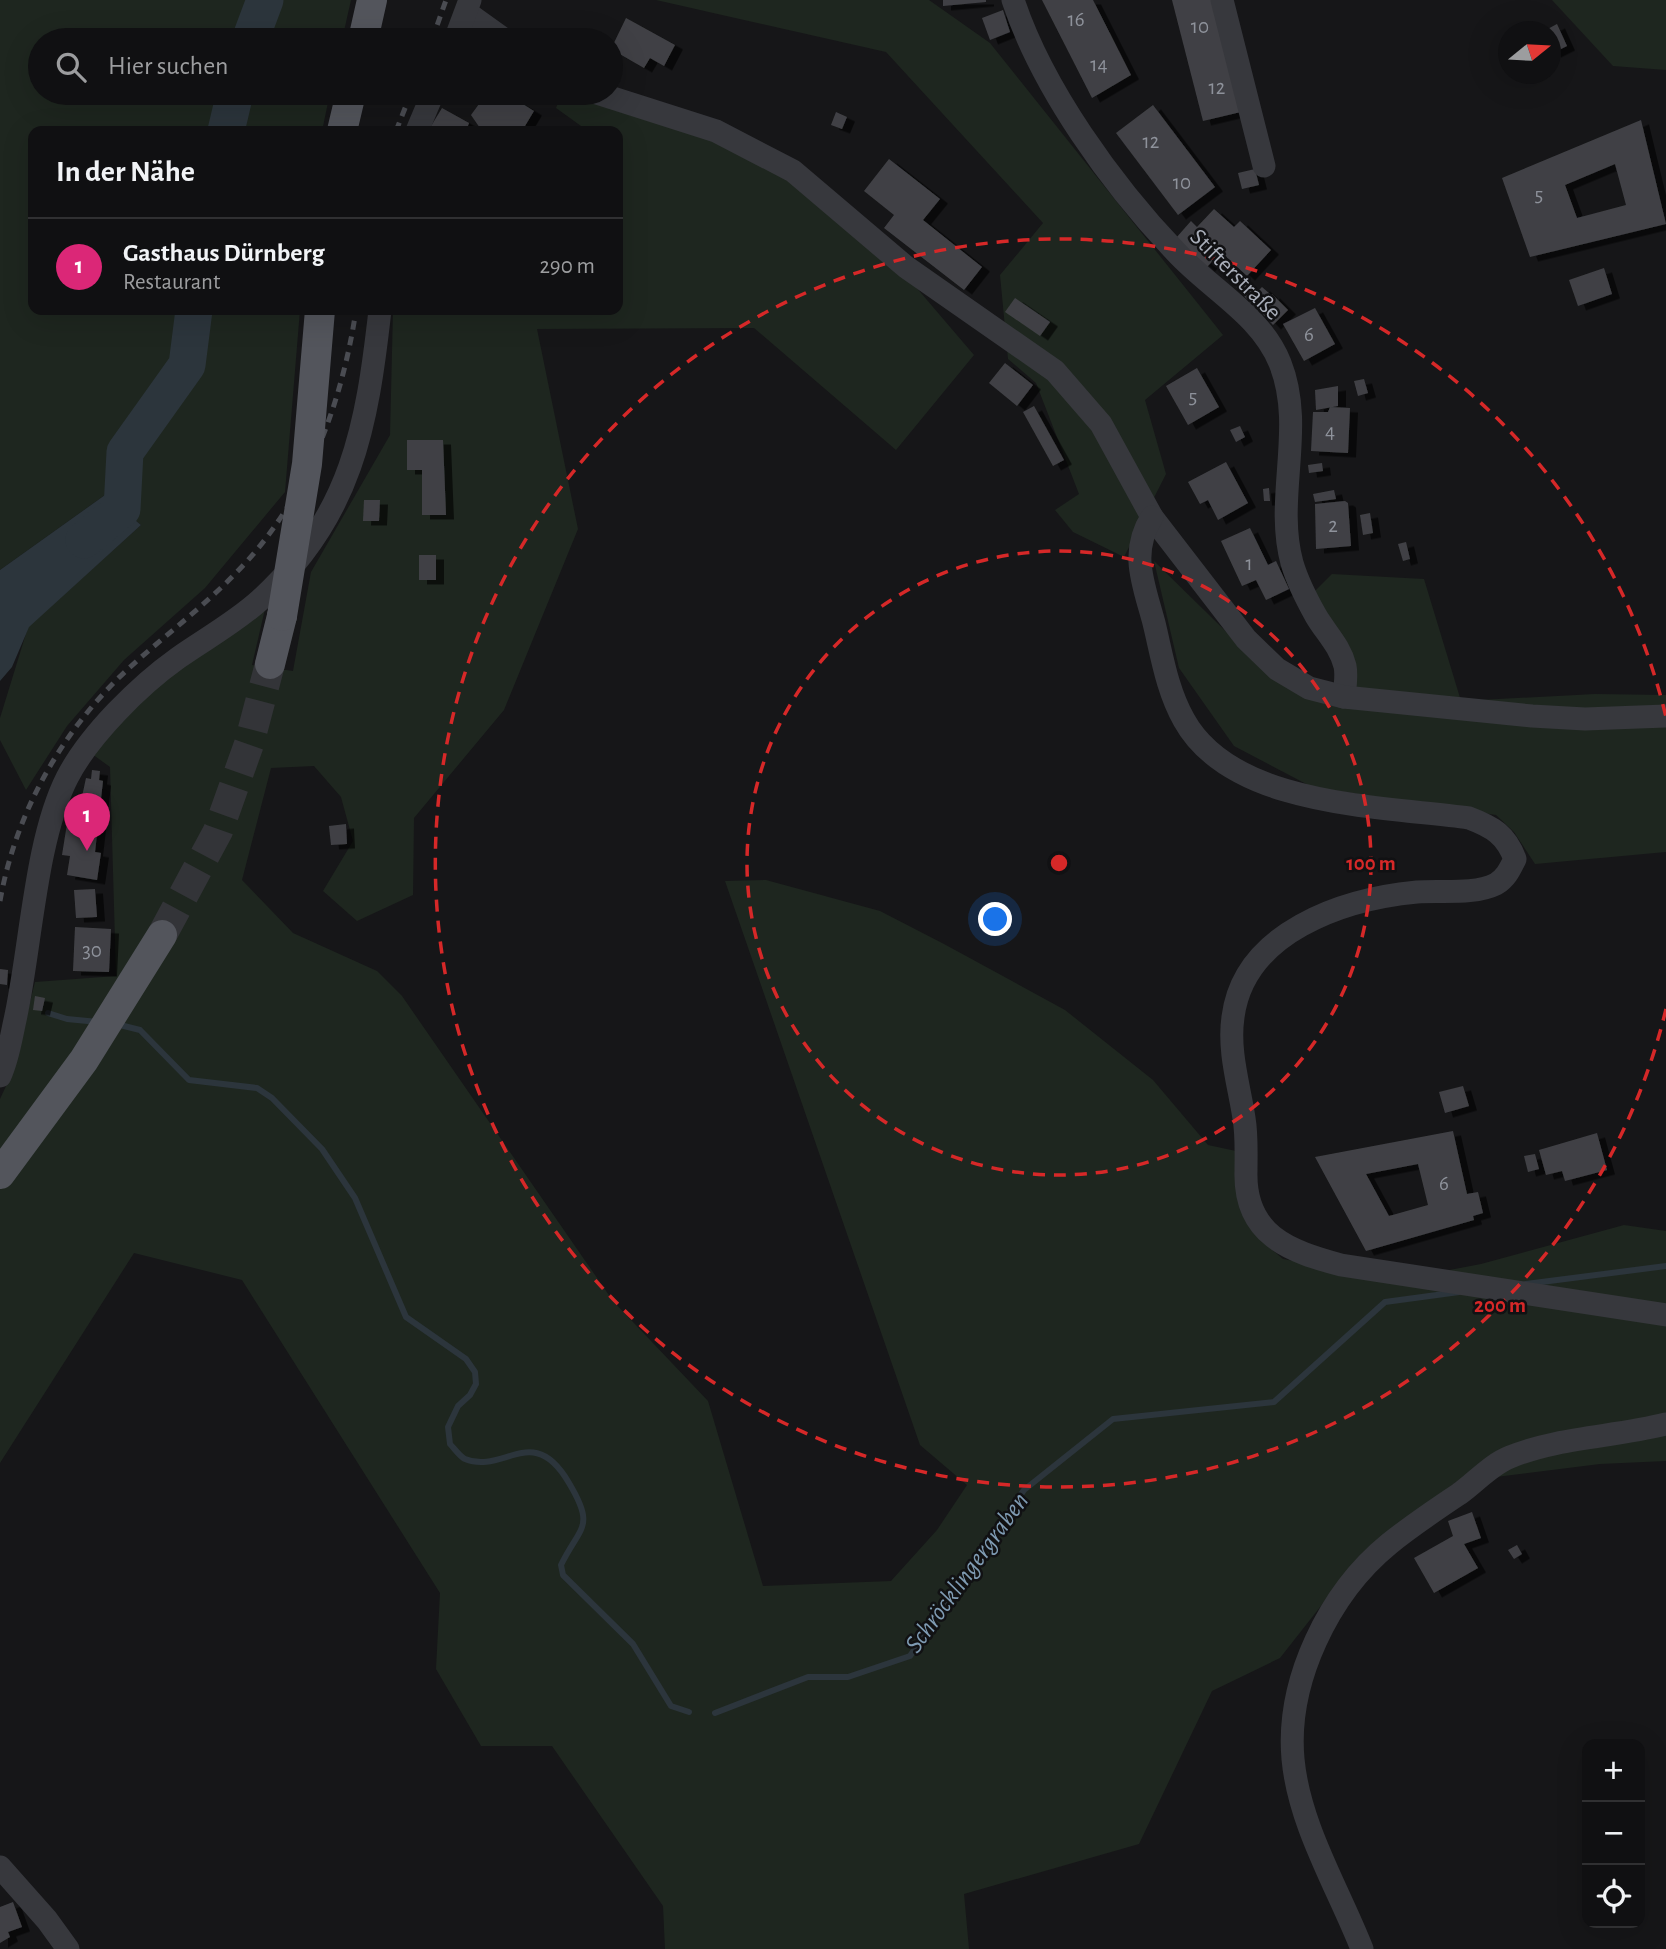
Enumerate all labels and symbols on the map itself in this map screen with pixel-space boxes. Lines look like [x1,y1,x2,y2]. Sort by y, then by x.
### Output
house number: 16 [1067,9,1085,30]
house number: 10 [1191,16,1209,37]
north arrow [1498,21,1561,84]
house number: 14 [1090,54,1108,75]
house number: 12 [1209,77,1225,98]
house number: 12 [1143,131,1159,152]
house number: 10 [1173,172,1191,193]
house number: 5 [1535,184,1543,205]
street label: Stifterstraße [1185,225,1285,325]
house number: 6 [1304,324,1314,345]
house number: 5 [1189,386,1197,407]
house number: 4 [1325,421,1335,442]
house number: 2 [1328,515,1338,536]
house number: 1 [1245,553,1253,574]
pin: 1 [64,793,110,851]
centre of rings [1047,851,1071,875]
text: 100 m [1346,853,1396,874]
your location [978,902,1012,936]
house number: 30 [82,940,102,961]
house number: 6 [1439,1173,1449,1194]
text: 200 m [1474,1295,1526,1316]
water label: Schröcklingergraben [900,1488,1033,1657]

